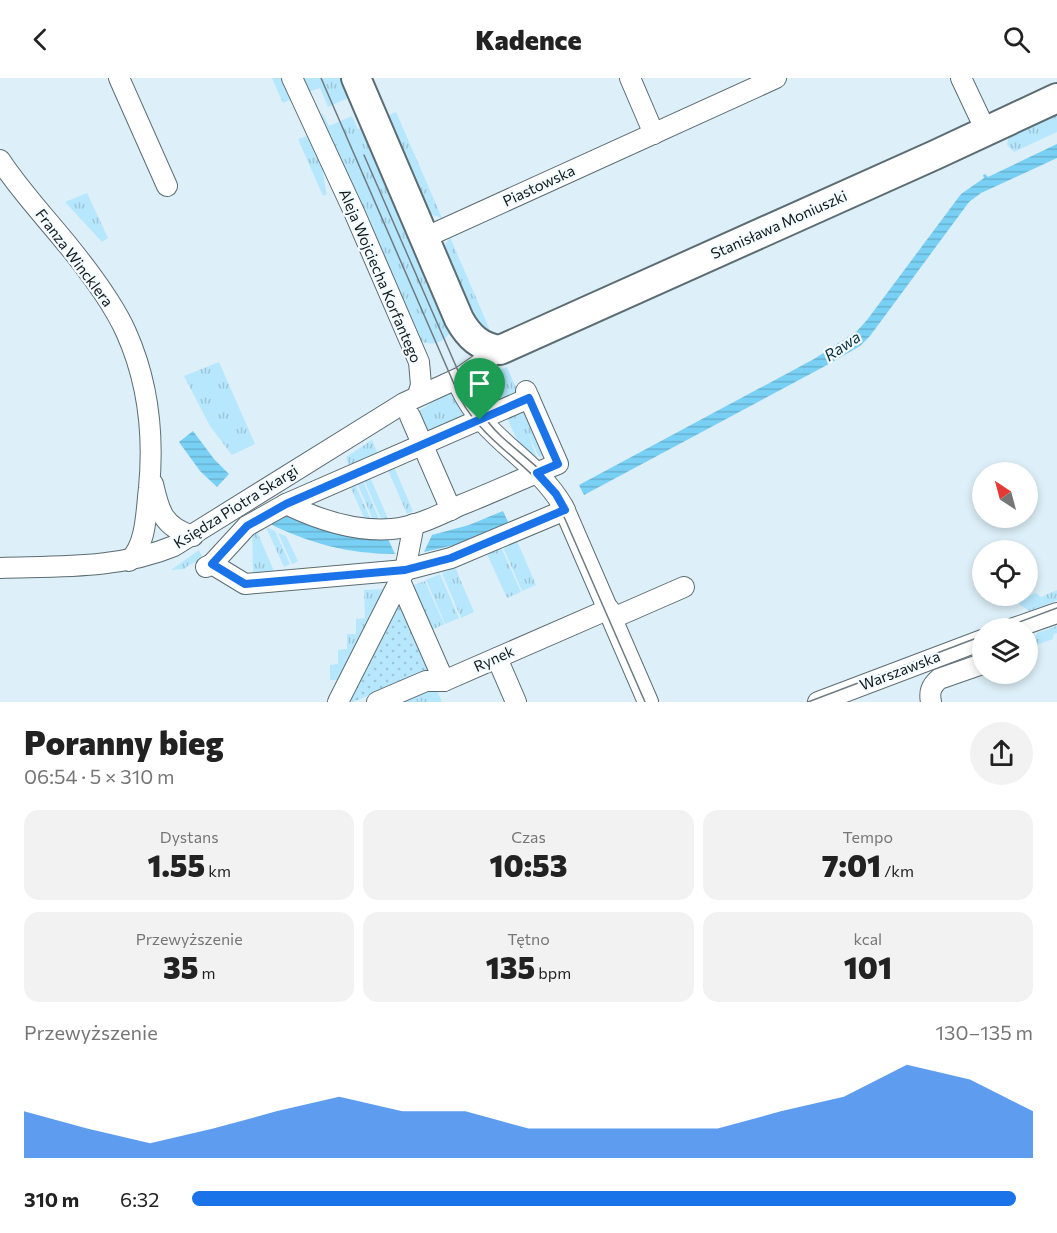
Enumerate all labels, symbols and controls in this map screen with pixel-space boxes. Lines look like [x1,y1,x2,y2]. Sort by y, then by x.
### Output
icon: back [24,23,57,56]
text: Kadence [475,23,582,56]
icon: search [1000,23,1033,56]
street label: Piastowska [500,161,577,210]
street label: Aleja Wojciecha Korfantego [336,186,426,365]
street label: Stanisława Moniuszki [708,186,849,262]
street label: Franza Wincklera [32,205,117,310]
water label: Rawa [820,327,863,365]
pin [454,358,505,420]
icon: arrive [463,367,496,400]
street label: Księdza Piotra Skargi [170,461,301,552]
north arrow [972,462,1038,528]
map controls [972,462,1038,684]
button: locate [972,540,1038,606]
button: layers [972,618,1038,684]
street label: Rynek [471,641,517,675]
street label: Warszawska [857,646,942,694]
text: Poranny bieg [24,721,224,762]
button: share [970,722,1033,785]
text: 06:54 · 5 × 310 m [24,764,175,788]
text: Dystans [160,827,218,846]
text: Czas [511,827,546,846]
text: Tempo [843,827,893,846]
text: 1.55 [147,846,205,883]
text: 10:53 [490,846,567,883]
text: 7:01 [822,846,881,883]
text: km [205,861,231,880]
text: /km [881,861,914,880]
text: Przewyższenie [136,929,243,948]
text: Tętno [507,929,550,948]
text: kcal [854,929,882,948]
text: 35 [163,948,198,985]
text: 135 [486,948,535,985]
text: 101 [844,948,892,985]
text: m [198,963,215,982]
text: bpm [535,963,571,982]
text: Przewyższenie [24,1020,158,1044]
text: 130–135 m [935,1020,1033,1044]
text: 310 m [24,1187,79,1211]
text: 6:32 [120,1187,159,1211]

